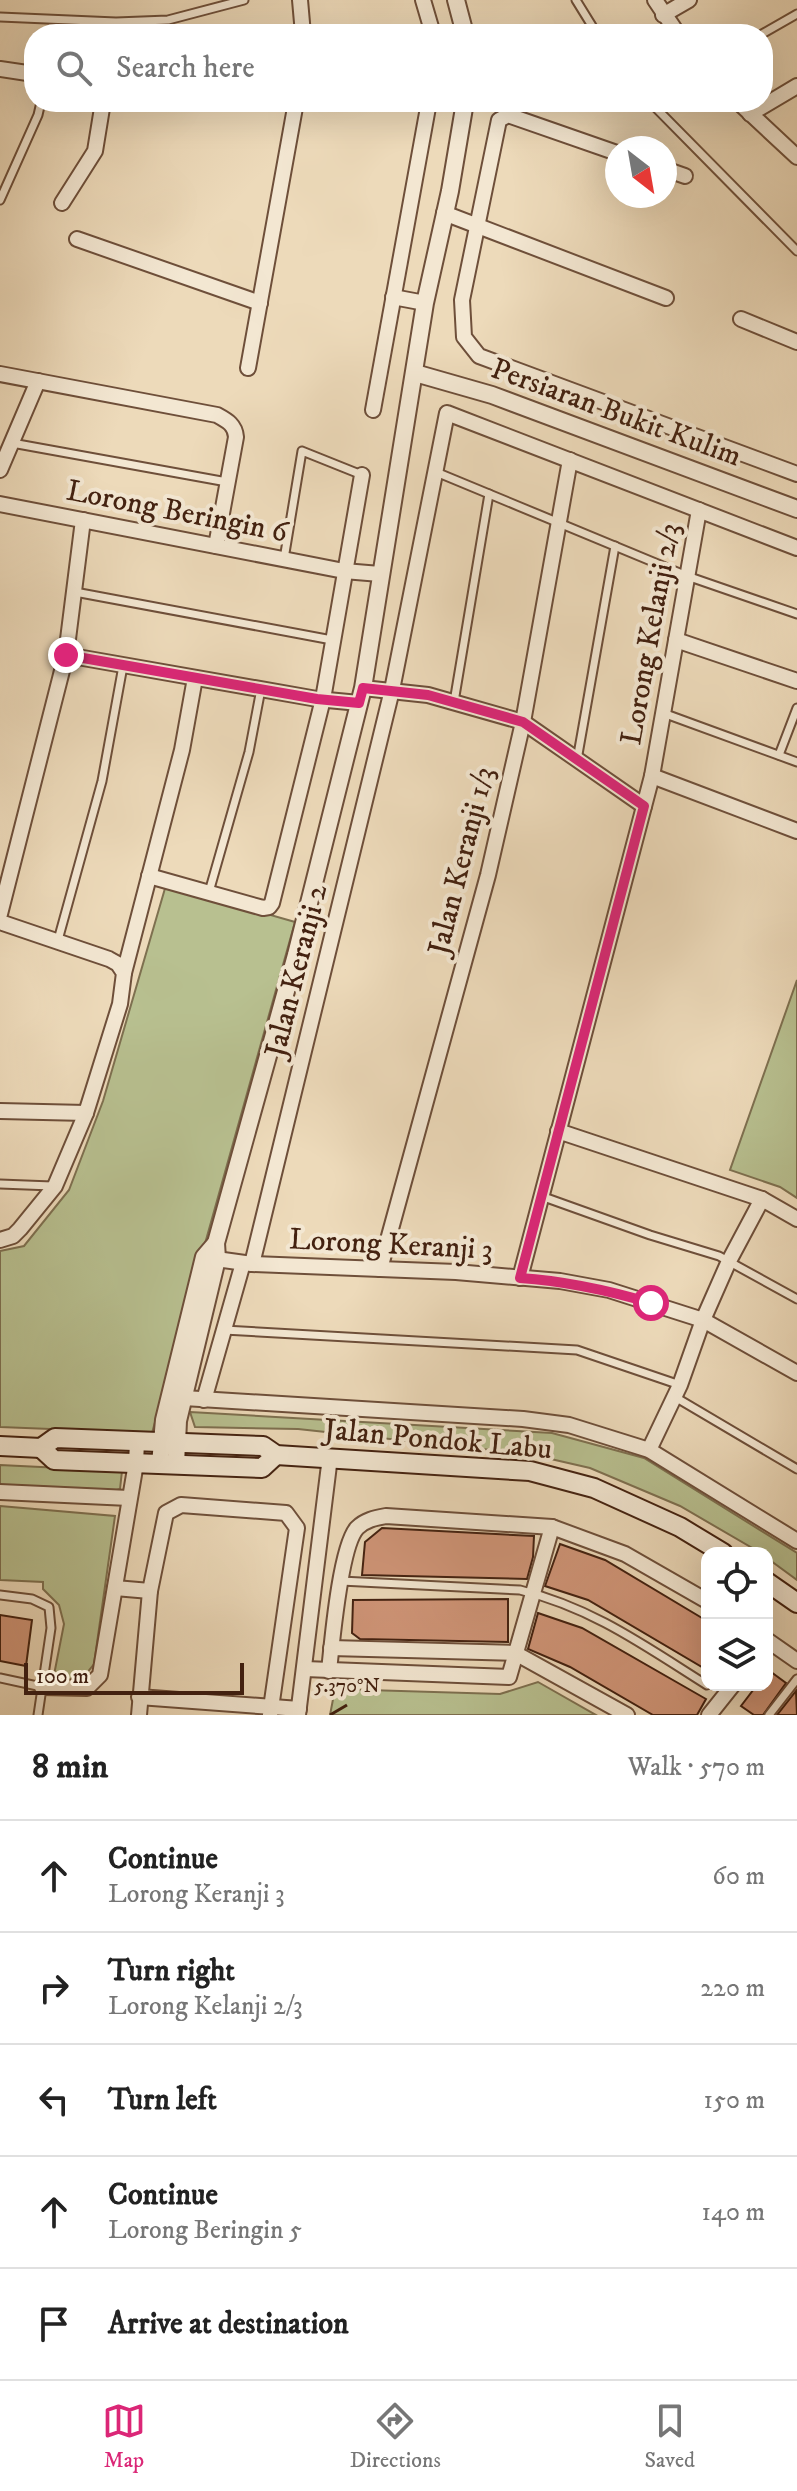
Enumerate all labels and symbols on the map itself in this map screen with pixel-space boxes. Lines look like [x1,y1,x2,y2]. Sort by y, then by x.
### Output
north arrow [605,136,677,208]
street label: Persiaran Bukit Kulim [486,351,746,475]
street label: Lorong Beringin 6 [63,472,292,552]
street label: Lorong Kelanji 2/3 [613,520,689,748]
route end [48,637,84,673]
street label: Jalan Keranji 1/3 [420,763,503,962]
street label: Jalan Keranji 2 [257,881,336,1064]
street label: Lorong Keranji 3 [288,1221,494,1269]
route start [633,1285,669,1321]
street label: Jalan Pondok Labu [320,1411,554,1468]
scale bar [24,1659,244,1695]
text: 5.370°N [314,1674,380,1699]

